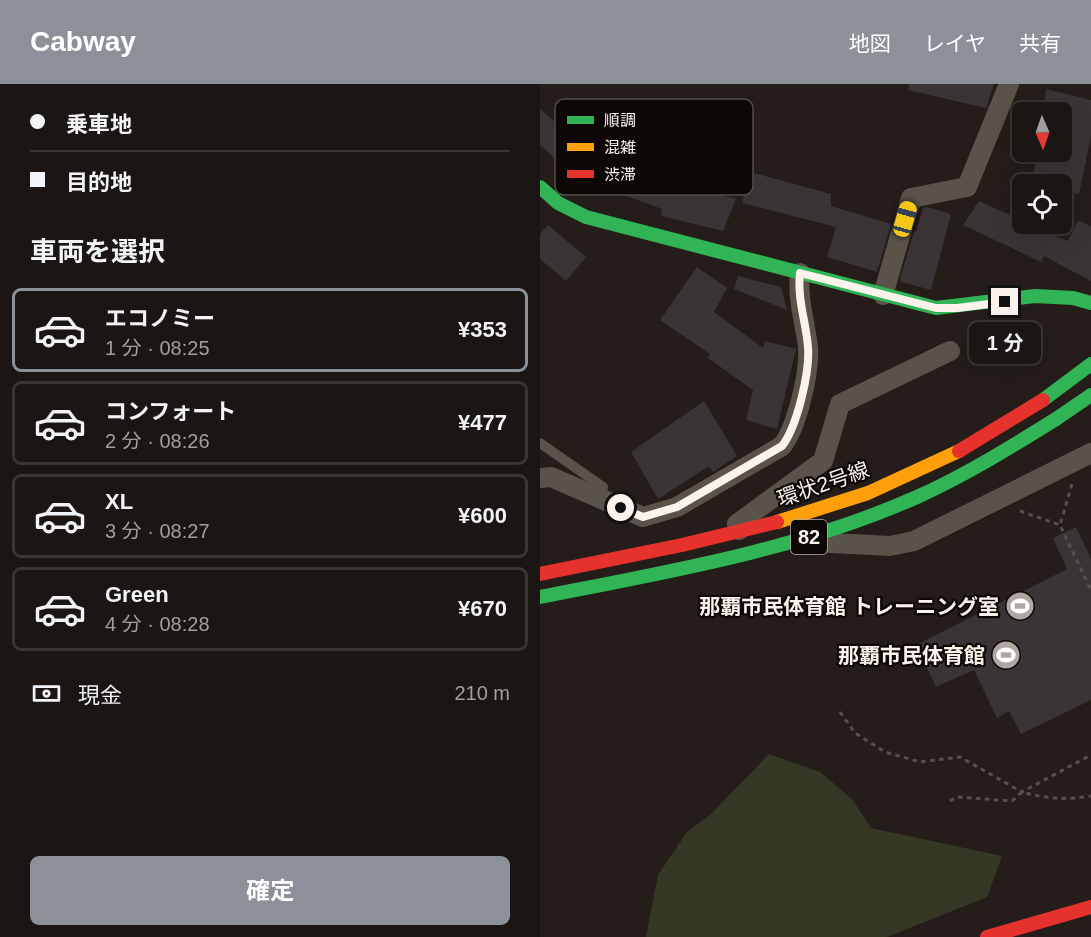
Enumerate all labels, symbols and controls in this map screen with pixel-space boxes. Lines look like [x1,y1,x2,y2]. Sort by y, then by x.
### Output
text: Cabway [30,26,136,57]
text: 地図 [849,32,891,55]
text: レイヤ [924,32,986,55]
text: 共有 [1019,32,1061,55]
legend [555,99,753,195]
north arrow [1012,102,1072,162]
map controls [1012,102,1072,234]
text: 乗車地 [66,112,132,137]
text: 順調 [604,112,636,129]
text: 混雑 [604,139,636,156]
text: 渋滞 [604,166,636,183]
text: 目的地 [66,170,132,195]
button: locate [1012,174,1072,234]
car [891,199,919,239]
text: 車両を選択 [30,237,165,267]
route end [991,288,1018,315]
icon: car [33,303,87,357]
text: エコノミー [105,306,215,331]
text: ¥353 [458,317,507,342]
callout: 1 分 [969,323,1041,365]
text: 1 分 [987,332,1023,354]
text: 1 分 · 08:25 [105,337,210,359]
icon: car [33,396,87,450]
text: コンフォート [105,399,236,424]
text: ¥477 [458,410,507,435]
text: 2 分 · 08:26 [105,430,210,452]
street label: 環状2号線 [774,458,872,510]
icon: car [33,489,87,543]
text: XL [105,489,133,514]
route start [607,494,634,521]
text: ¥600 [458,503,507,528]
text: 3 分 · 08:27 [105,520,210,542]
road number: 82 [791,520,827,554]
icon: car [33,582,87,636]
text: Green [105,582,169,607]
sports icon: 那覇市民体育館 トレーニング室 [1004,590,1036,622]
place label: 那覇市民体育館 トレーニング室 [699,595,999,618]
text: ¥670 [458,596,507,621]
text: 4 分 · 08:28 [105,613,210,635]
sports icon: 那覇市民体育館 [990,639,1022,671]
place label: 那覇市民体育館 [838,644,985,667]
icon: cash [30,677,63,710]
text: 210 m [454,682,510,704]
text: 現金 [78,683,122,708]
button: 確定 [30,856,510,925]

